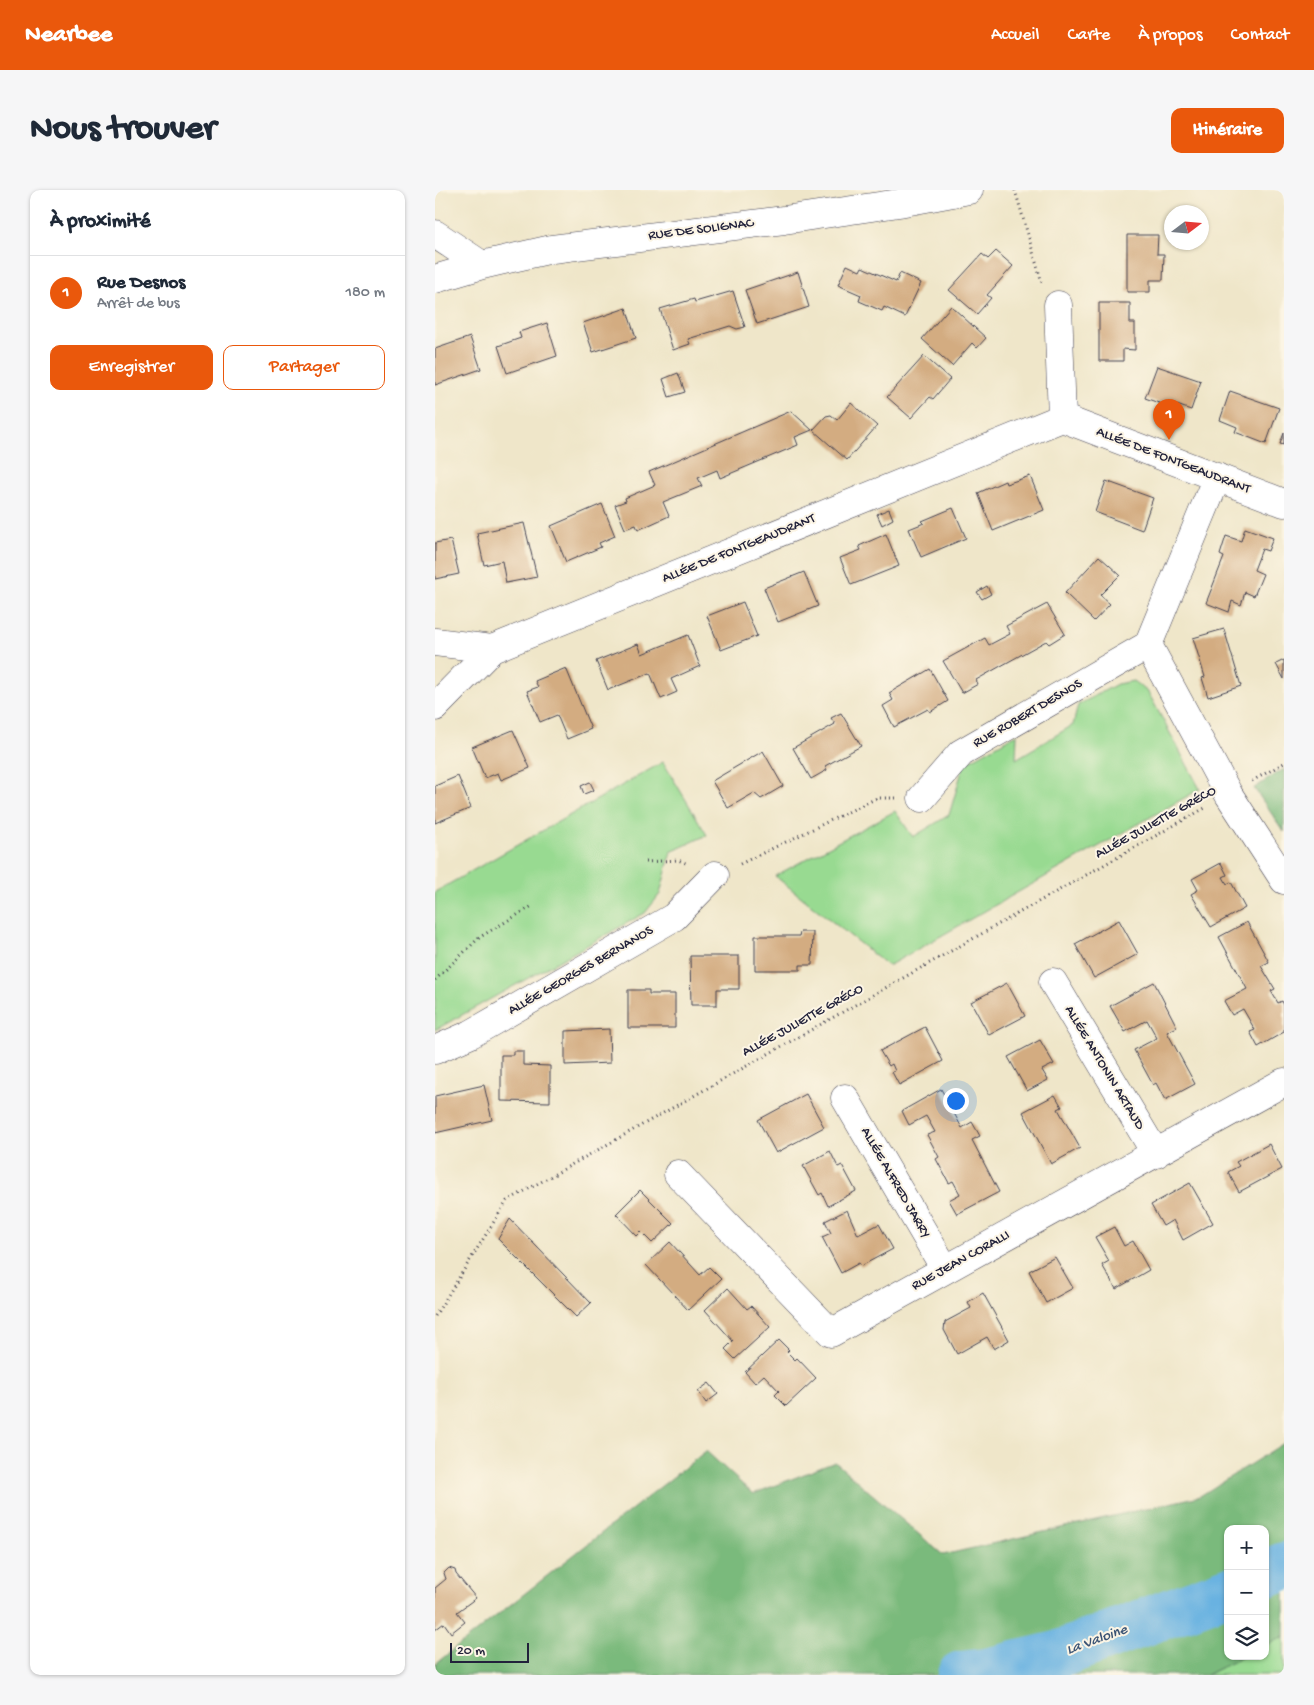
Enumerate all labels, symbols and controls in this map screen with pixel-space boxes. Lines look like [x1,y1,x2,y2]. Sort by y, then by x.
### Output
text: Nearbee [25,21,112,50]
text: Accueil [991,25,1039,46]
text: Carte [1067,25,1110,46]
text: À propos [1138,25,1203,46]
text: Contact [1231,25,1289,46]
button: Itinéraire [1171,108,1284,153]
text: Nous trouver [30,110,216,151]
north arrow [1164,205,1209,250]
text: À proximité [50,210,151,235]
street label: RUE DE SOLIGNAC [647,215,756,245]
text: Rue Desnos [97,272,185,295]
text: 1 [63,284,69,303]
text: 180 m [346,284,385,303]
text: Arrêt de bus [97,295,180,314]
button: Enregistrer [50,345,213,390]
button: Partager [223,345,385,390]
pin: 1 [1153,399,1185,440]
street label: ALLÉE DE FONTGEAUDRANT [1094,424,1253,498]
street label: ALLÉE DE FONTGEAUDRANT [660,510,819,588]
street label: RUE ROBERT DESNOS [970,676,1086,752]
street label: ALLÉE JULIETTE GRÉCO [1093,782,1220,863]
street label: ALLÉE GEORGES BERNANOS [505,922,657,1020]
street label: ALLÉE JULIETTE GRÉCO [740,980,867,1061]
street label: ALLÉE ANTONIN ARTAUD [1060,1003,1148,1134]
your location [943,1088,969,1114]
street label: ALLÉE ALFRED JARRY [856,1125,934,1241]
street label: RUE JEAN CORALLI [909,1227,1013,1295]
map controls [1224,1525,1269,1660]
button: + [1224,1525,1269,1570]
button: − [1224,1570,1269,1615]
button: layers [1224,1615,1269,1660]
water label: La Valoine [1064,1620,1131,1659]
scale bar [450,1640,529,1663]
text: 20 m [457,1643,485,1660]

